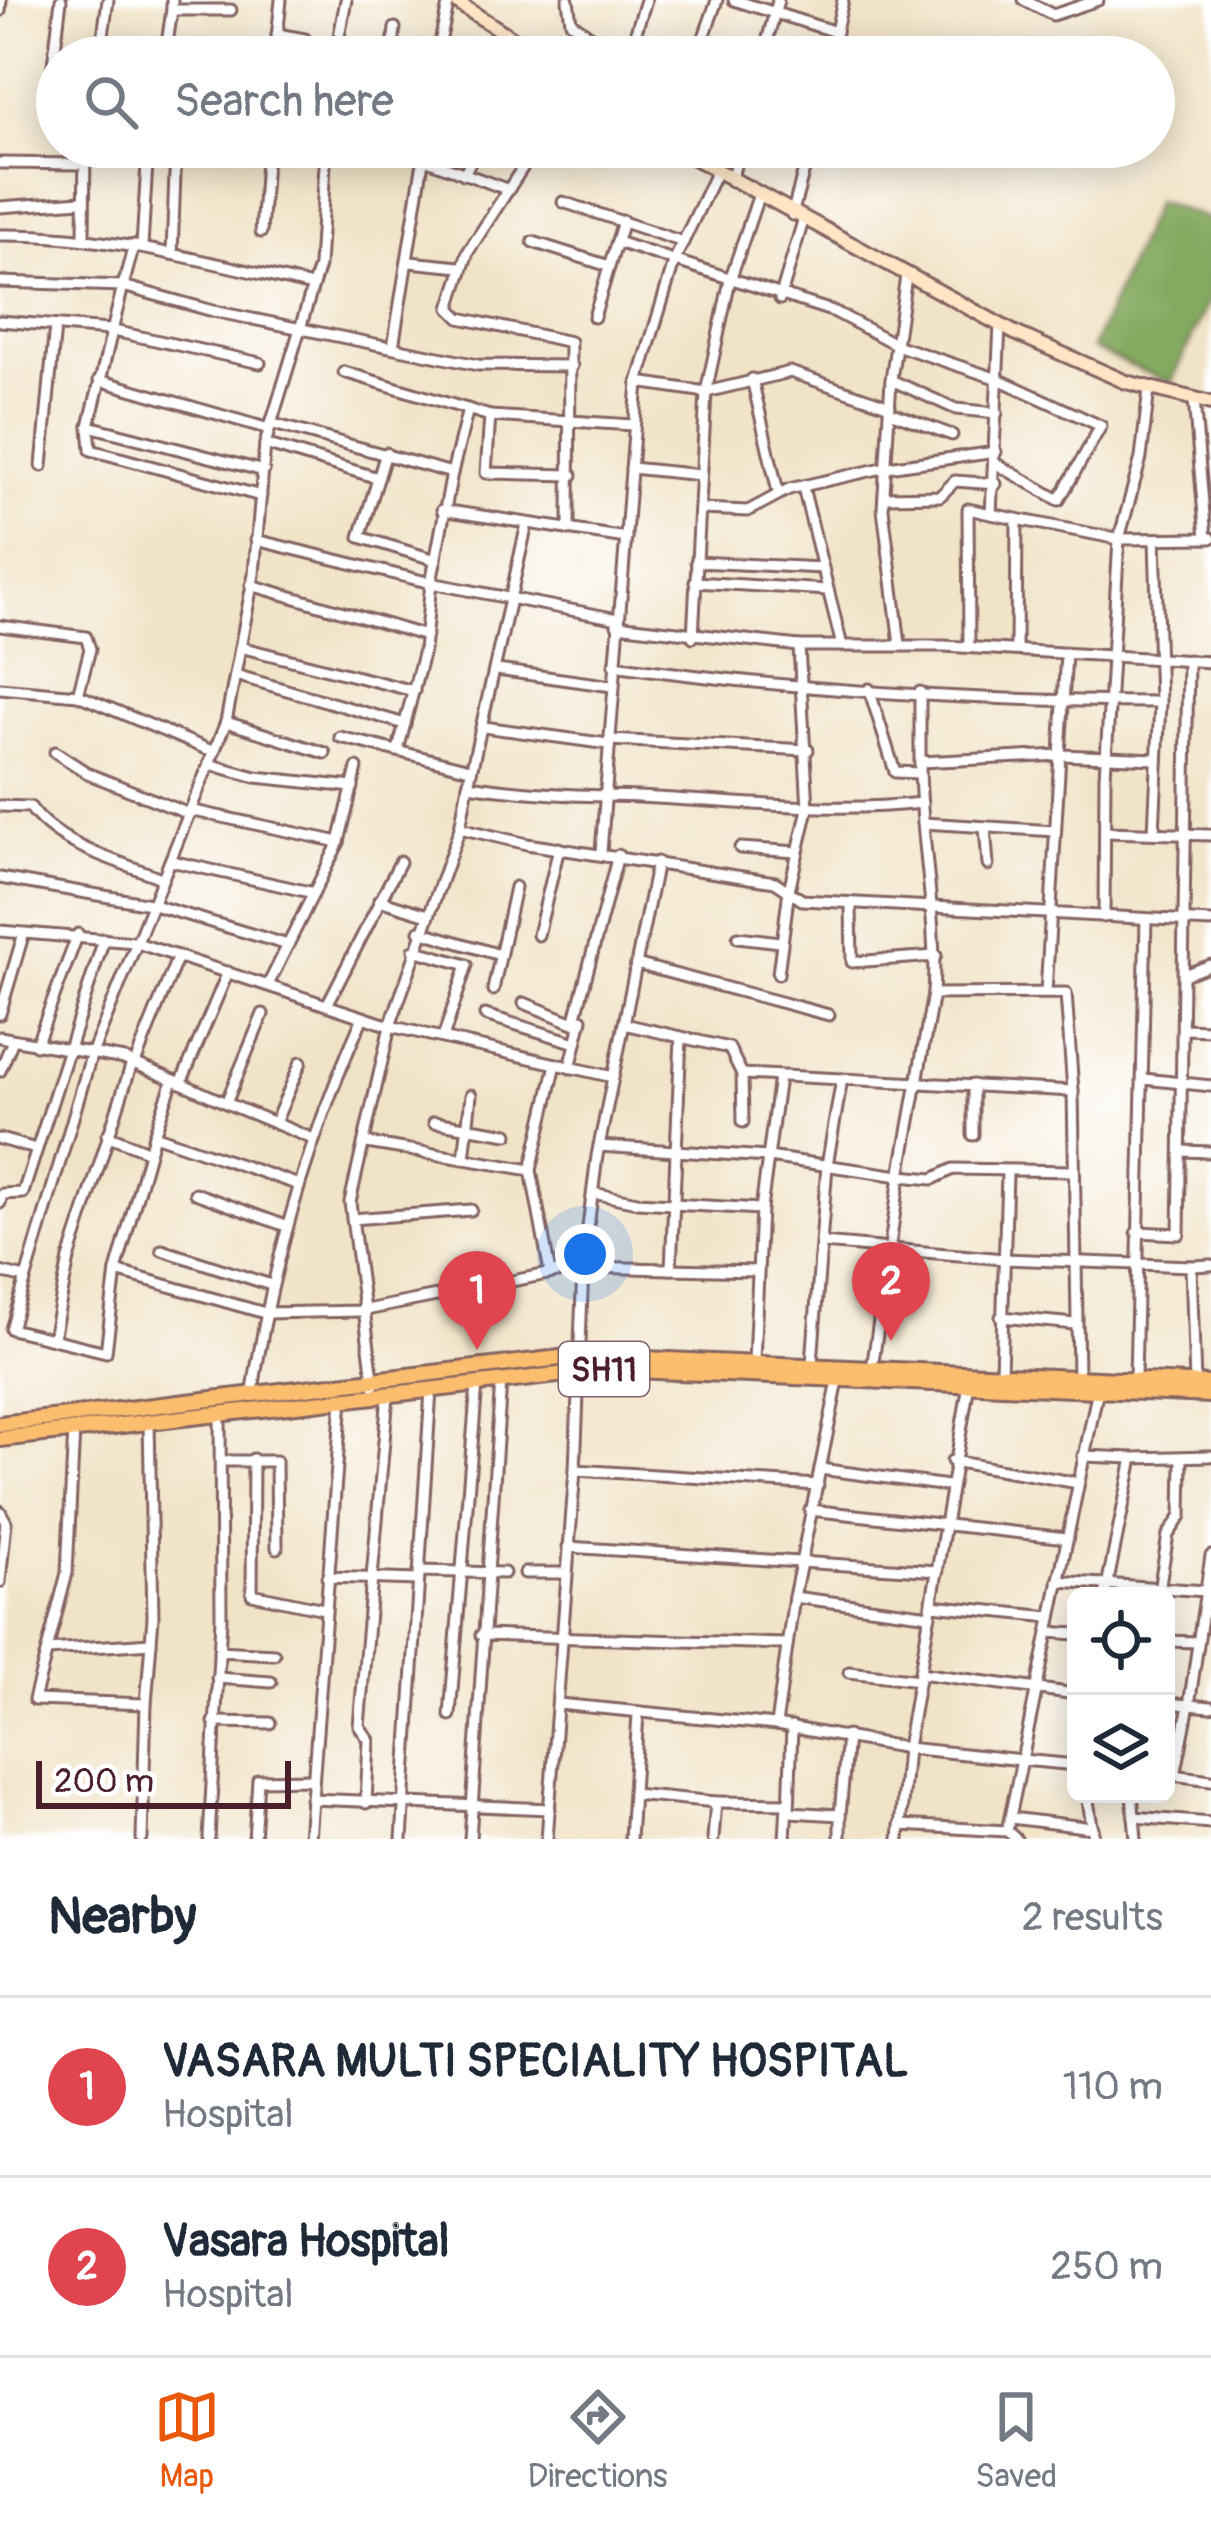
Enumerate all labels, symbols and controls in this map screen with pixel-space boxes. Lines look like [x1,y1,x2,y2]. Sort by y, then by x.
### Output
search box [36,36,1175,168]
icon: search [78,69,144,135]
text: Search here [174,74,394,130]
your location [555,1224,615,1284]
pin: 2 [852,1242,930,1341]
pin: 1 [438,1251,516,1350]
road number: SH11 [559,1342,649,1396]
map controls [1067,1587,1175,1803]
button: locate [1067,1587,1175,1695]
button: layers [1067,1695,1175,1803]
scale bar [36,1755,291,1808]
text: 200 m [54,1761,154,1802]
text: Nearby [48,1885,196,1949]
text: 2 results [1022,1893,1163,1942]
text: VASARA MULTI SPECIALITY HOSPITAL [162,2034,909,2090]
text: 1 [79,2062,95,2111]
text: 110 m [1063,2062,1163,2111]
text: Hospital [162,2090,294,2139]
text: Vasara Hospital [162,2214,449,2270]
text: 2 [76,2242,98,2291]
text: 250 m [1050,2242,1163,2291]
text: Hospital [162,2270,294,2319]
tab: Map [154,2384,220,2497]
tab: Directions [528,2384,668,2497]
tab: Saved [975,2384,1057,2497]

